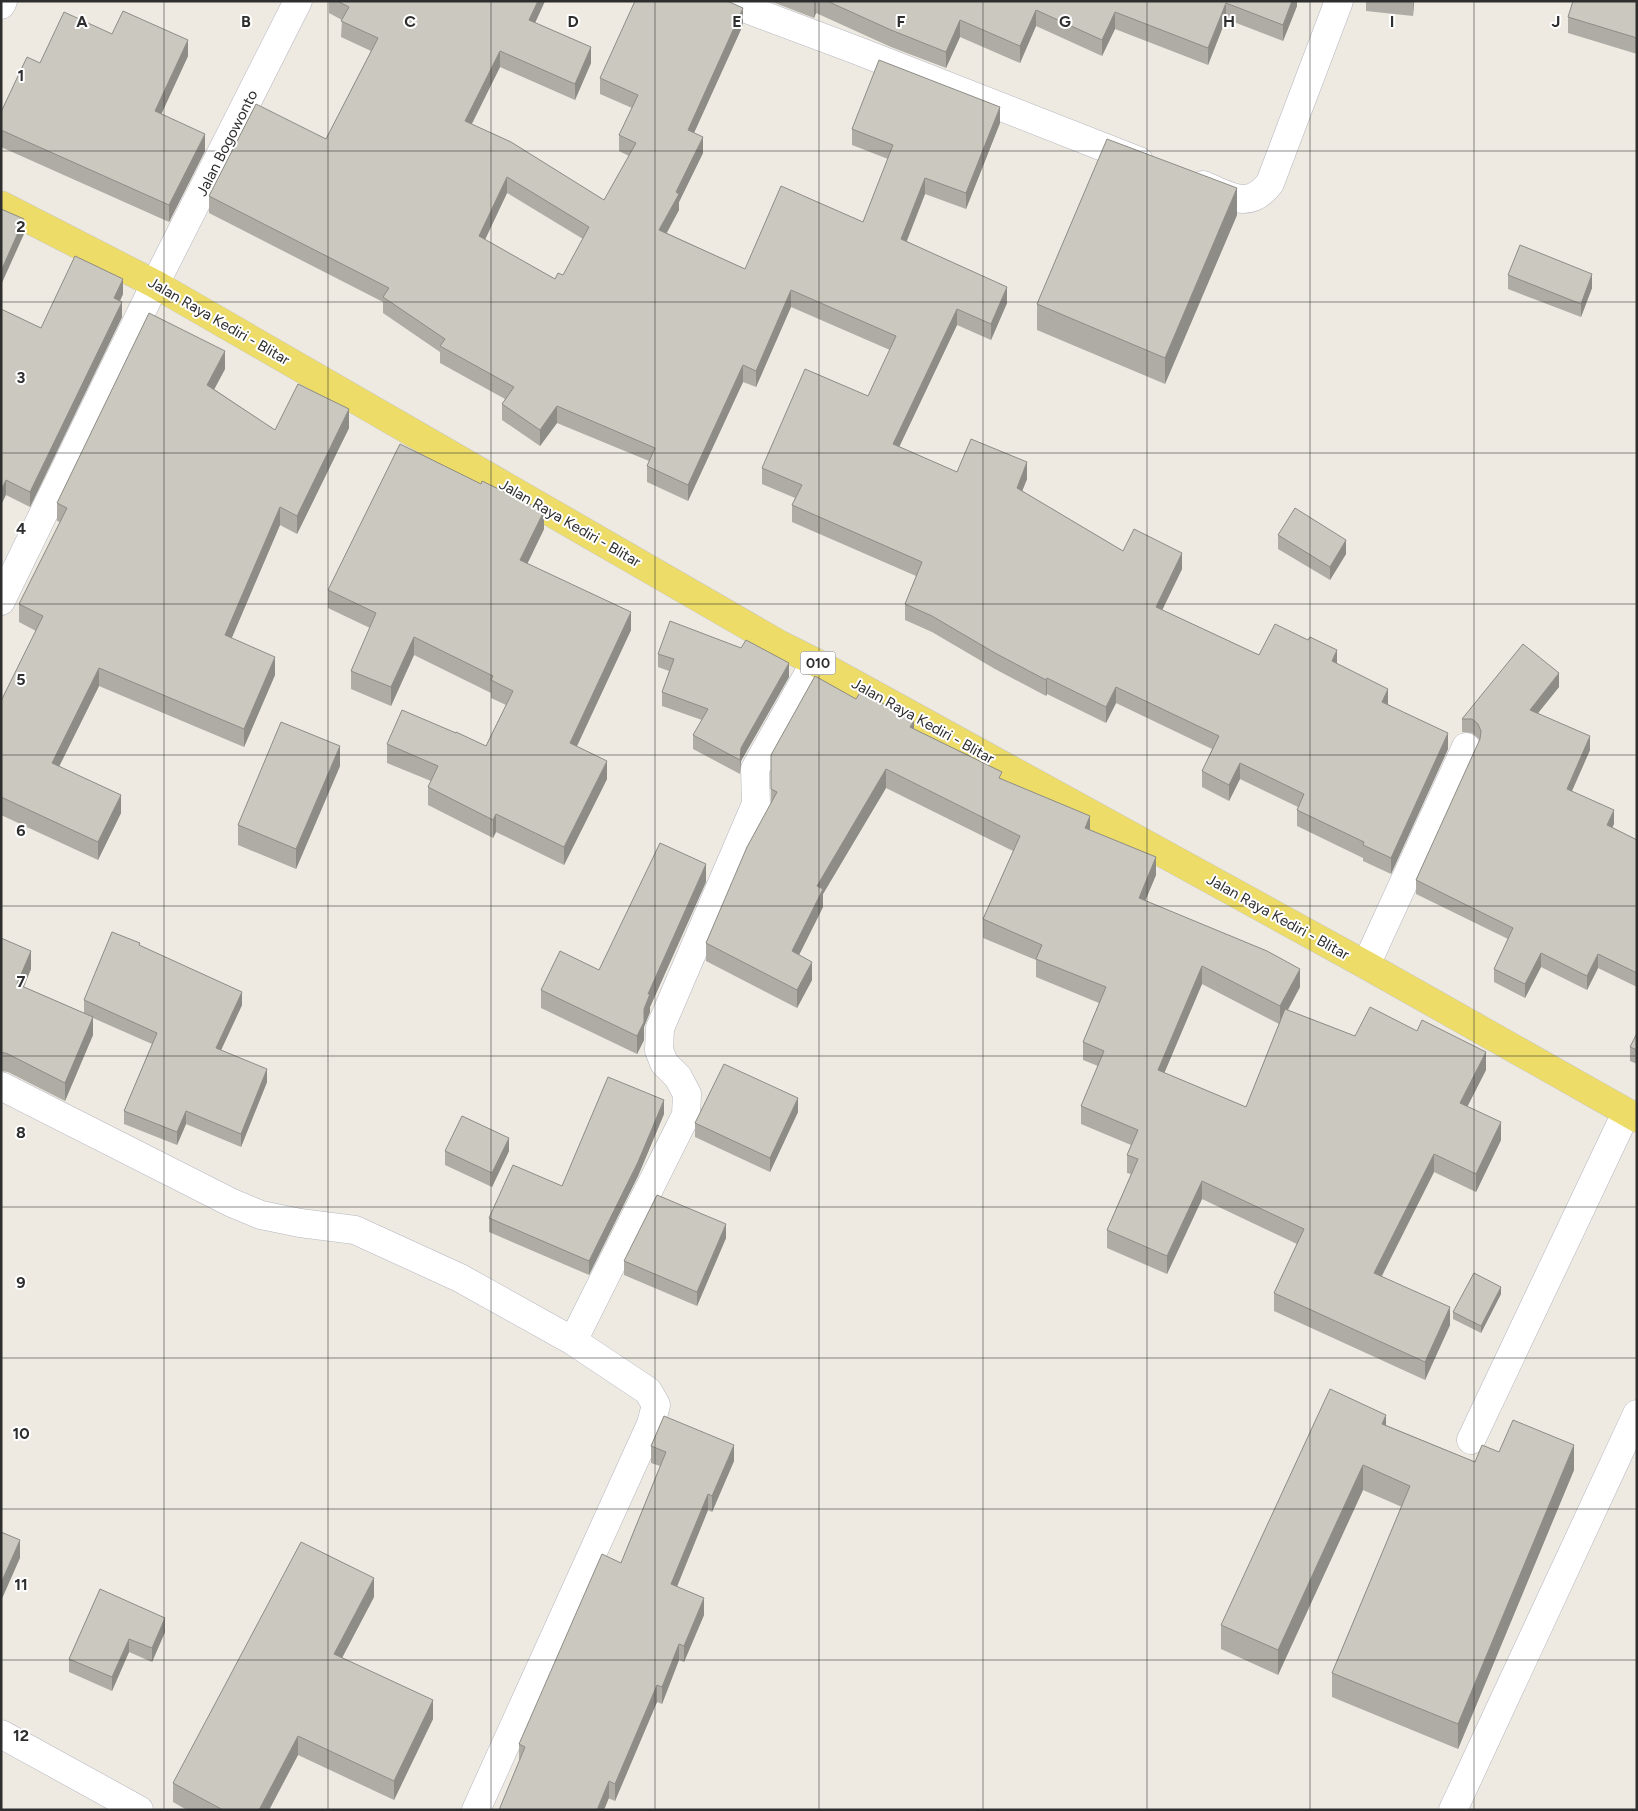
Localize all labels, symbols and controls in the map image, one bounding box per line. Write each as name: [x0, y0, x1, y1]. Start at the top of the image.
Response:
text: A: [76, 12, 88, 31]
text: B: [241, 12, 251, 31]
text: C: [404, 12, 416, 31]
text: D: [567, 12, 579, 31]
text: E: [732, 12, 742, 31]
text: F: [897, 12, 906, 31]
text: G: [1059, 12, 1071, 31]
text: H: [1223, 12, 1235, 31]
text: I: [1390, 12, 1394, 31]
text: J: [1552, 12, 1560, 31]
text: 1: [18, 66, 24, 85]
street label: Jalan Bogowonto: [193, 87, 262, 199]
text: 2: [16, 217, 26, 236]
street label: Jalan Raya Kediri - Blitar: [145, 273, 293, 369]
text: 3: [17, 368, 26, 387]
street label: Jalan Raya Kediri - Blitar: [496, 475, 644, 571]
text: 4: [16, 519, 26, 538]
road number: 010: [800, 651, 836, 674]
text: 5: [16, 670, 26, 689]
street label: Jalan Raya Kediri - Blitar: [848, 674, 998, 768]
text: 6: [16, 821, 26, 840]
street label: Jalan Raya Kediri - Blitar: [1203, 870, 1353, 964]
text: 7: [17, 972, 26, 991]
text: 8: [16, 1123, 26, 1142]
text: 9: [16, 1273, 26, 1292]
text: 10: [12, 1424, 30, 1443]
text: 11: [14, 1575, 28, 1594]
text: 12: [13, 1726, 29, 1745]

